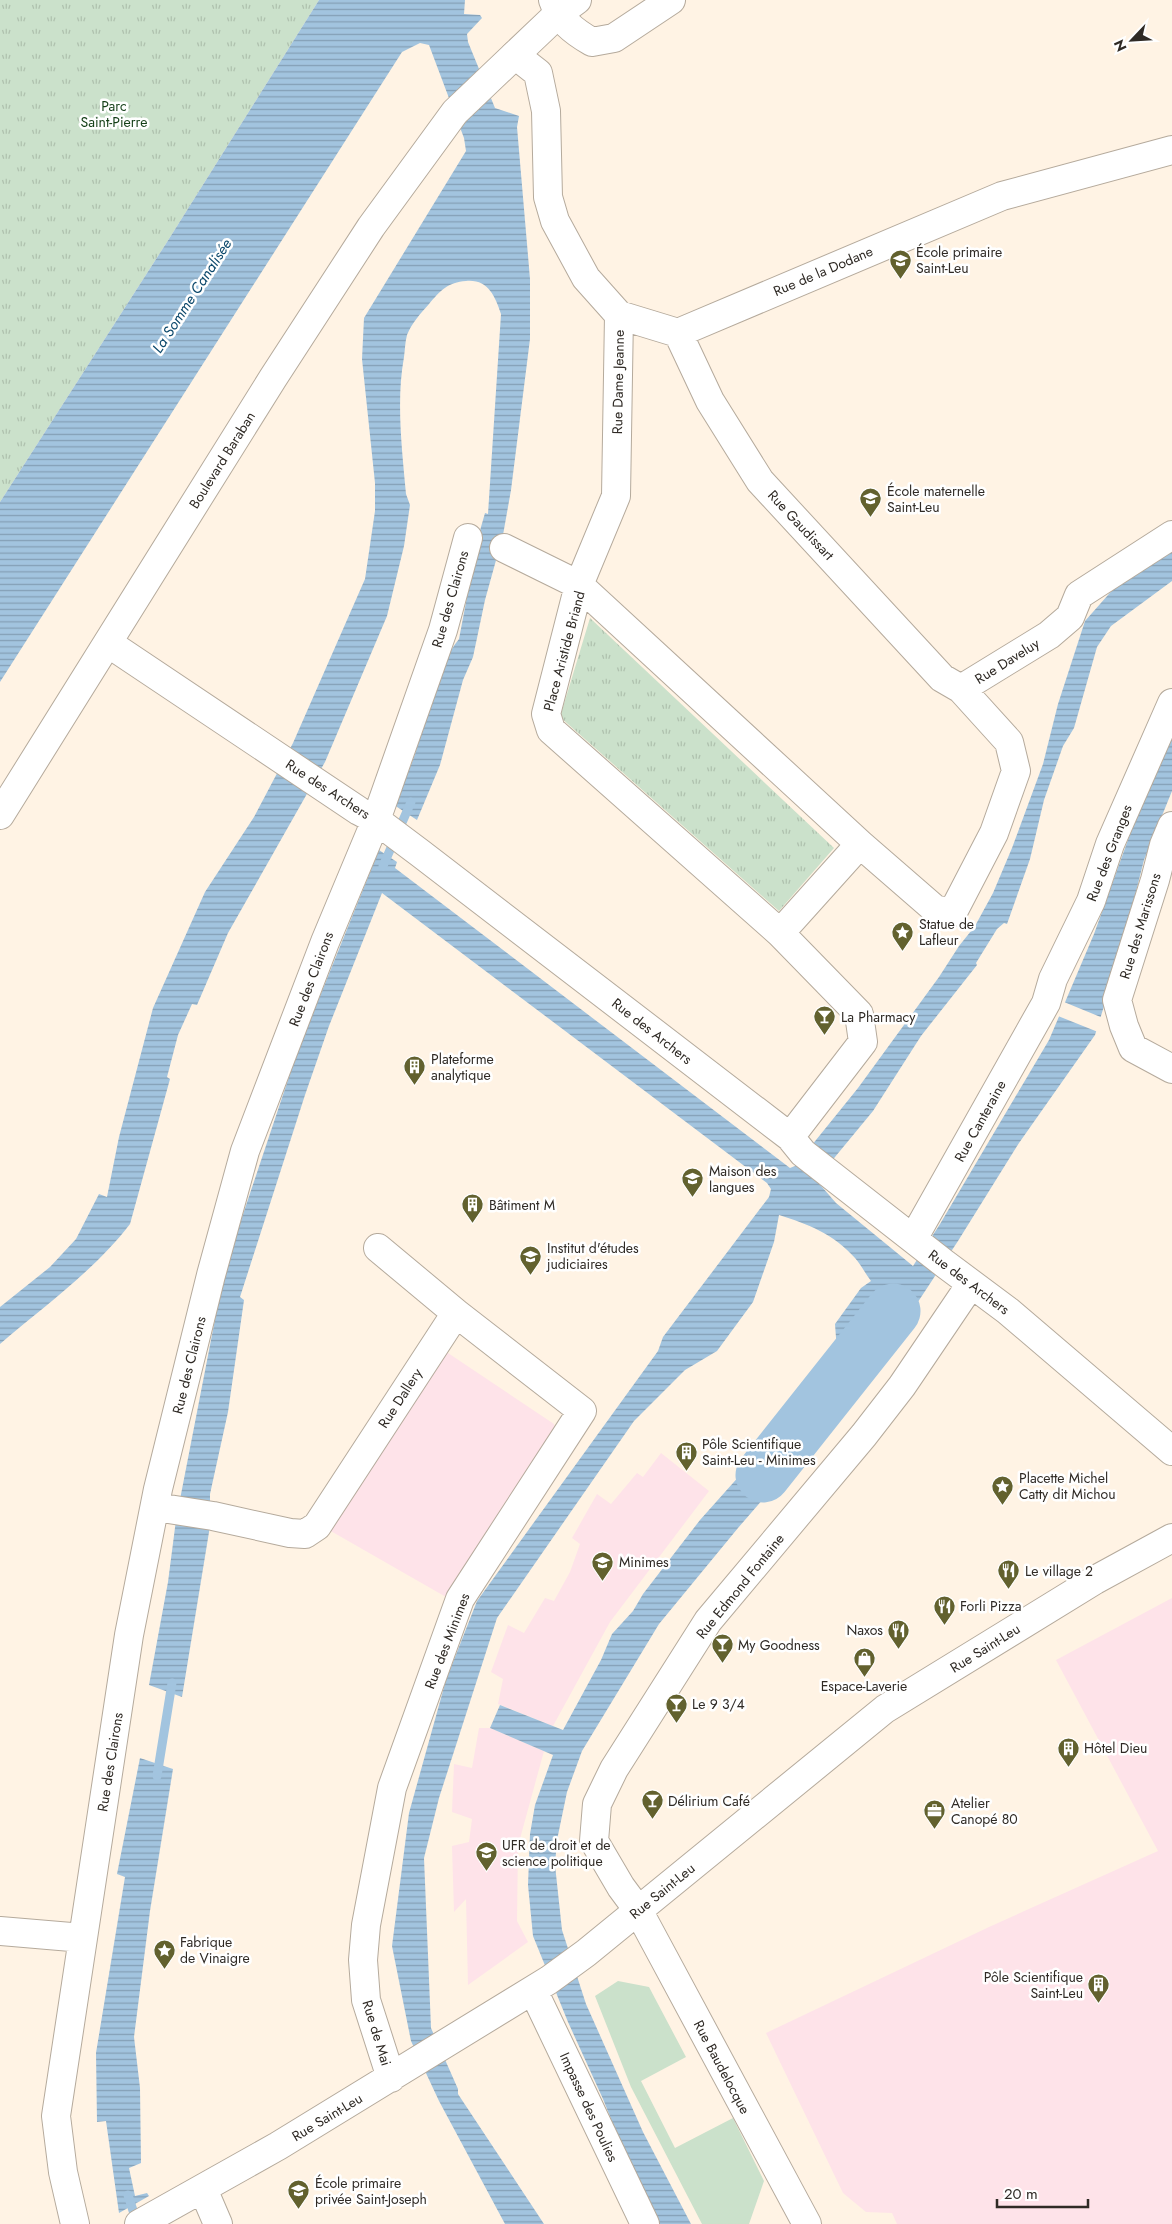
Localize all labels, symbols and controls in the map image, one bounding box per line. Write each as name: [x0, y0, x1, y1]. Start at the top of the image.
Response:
north arrow: [1107, 15, 1157, 65]
text: N: [1109, 36, 1132, 55]
park label: Parc Saint-Pierre: [81, 96, 147, 132]
water label: La Somme Canalisée: [147, 234, 237, 357]
street label: Rue de la Dodane: [770, 241, 876, 301]
place label: École primaire Saint-Leu: [916, 242, 1002, 278]
school or university icon: École primaire Saint-Leu: [888, 248, 912, 279]
street label: Rue Dame Jeanne: [607, 330, 629, 434]
street label: Boulevard Baraban: [184, 408, 260, 512]
place label: École maternelle Saint-Leu: [887, 481, 985, 517]
street label: Rue Gaudissart: [763, 486, 839, 565]
school or university icon: École maternelle Saint-Leu: [859, 487, 883, 518]
street label: Rue des Clairons: [427, 548, 473, 650]
street label: Place Aristide Briand: [538, 589, 590, 713]
street label: Rue Daveluy: [971, 633, 1044, 689]
street label: Rue des Archers: [282, 754, 374, 824]
street label: Rue des Granges: [1081, 801, 1137, 904]
street label: Rue des Marissons: [1114, 870, 1166, 982]
place label: Statue de Lafleur: [919, 914, 974, 950]
place icon: Statue de Lafleur: [891, 920, 915, 951]
street label: Rue des Clairons: [284, 928, 338, 1029]
street label: Rue des Archers: [608, 993, 697, 1069]
bar icon: La Pharmacy: [813, 1005, 837, 1036]
place label: La Pharmacy: [841, 1007, 916, 1027]
place label: Plateforme analytique: [431, 1049, 494, 1085]
building icon: Plateforme analytique: [403, 1055, 427, 1086]
street label: Rue Canteraine: [949, 1077, 1011, 1165]
place label: Maison des langues: [709, 1161, 777, 1197]
school or university icon: Maison des langues: [681, 1167, 705, 1198]
building icon: Bâtiment M: [461, 1193, 485, 1224]
place label: Bâtiment M: [489, 1195, 555, 1215]
place label: Institut d'études judiciaires: [546, 1238, 639, 1274]
school or university icon: Institut d'études judiciaires: [519, 1244, 543, 1275]
street label: Rue des Archers: [924, 1245, 1014, 1319]
street label: Rue des Clairons: [167, 1314, 211, 1416]
street label: Rue Dallery: [373, 1363, 427, 1432]
place label: Pôle Scientifique Saint-Leu - Minimes: [702, 1434, 816, 1470]
building icon: Pôle Scientifique Saint-Leu - Minimes: [674, 1440, 698, 1471]
place label: Placette Michel Catty dit Michou: [1019, 1468, 1116, 1504]
place icon: Placette Michel Catty dit Michou: [991, 1474, 1015, 1505]
street label: Rue Edmond Fontaine: [691, 1529, 789, 1643]
school or university icon: Minimes: [591, 1550, 615, 1581]
place label: Minimes: [619, 1552, 669, 1572]
restaurant icon: Le village 2: [997, 1559, 1021, 1590]
place label: Le village 2: [1025, 1561, 1093, 1581]
street label: Rue des Minimes: [419, 1590, 475, 1692]
restaurant icon: Forli Pizza: [932, 1594, 956, 1625]
place label: Forli Pizza: [960, 1596, 1021, 1616]
restaurant icon: Naxos: [887, 1618, 911, 1649]
street label: Rue Saint-Leu: [946, 1619, 1024, 1677]
place label: Naxos: [846, 1620, 883, 1640]
bar icon: My Goodness: [710, 1633, 734, 1664]
place label: My Goodness: [738, 1635, 820, 1655]
shop icon: Espace-Laverie: [852, 1646, 876, 1677]
place label: Espace-Laverie: [821, 1676, 907, 1696]
bar icon: Le 9 3/4: [664, 1692, 688, 1723]
place label: Le 9 3/4: [692, 1694, 745, 1714]
street label: Rue des Clairons: [92, 1711, 128, 1813]
building icon: Hôtel Dieu: [1056, 1736, 1080, 1767]
place label: Hôtel Dieu: [1084, 1738, 1147, 1758]
bar icon: Délirium Café: [640, 1789, 664, 1820]
place label: Délirium Café: [668, 1791, 750, 1811]
place label: Atelier Canopé 80: [951, 1793, 1018, 1829]
office icon: Atelier Canopé 80: [923, 1799, 947, 1830]
place label: UFR de droit et de science politique: [502, 1835, 611, 1871]
school or university icon: UFR de droit et de science politique: [474, 1841, 498, 1872]
street label: Rue Saint-Leu: [625, 1858, 699, 1924]
place label: Fabrique de Vinaigre: [180, 1932, 250, 1968]
place icon: Fabrique de Vinaigre: [152, 1938, 176, 1969]
place label: Pôle Scientifique Saint-Leu: [984, 1967, 1083, 2003]
building icon: Pôle Scientifique Saint-Leu: [1087, 1973, 1111, 2004]
street label: Rue de Mai: [358, 1998, 396, 2068]
street label: Rue Baudelocque: [689, 2016, 755, 2118]
street label: Impasse des Poulies: [555, 2049, 623, 2165]
street label: Rue Saint-Leu: [288, 2088, 366, 2146]
place label: École primaire privée Saint-Joseph: [315, 2173, 427, 2209]
scale bar: [997, 2176, 1088, 2208]
school or university icon: École primaire privée Saint-Joseph: [287, 2179, 311, 2210]
text: 20 m: [1004, 2183, 1038, 2205]

